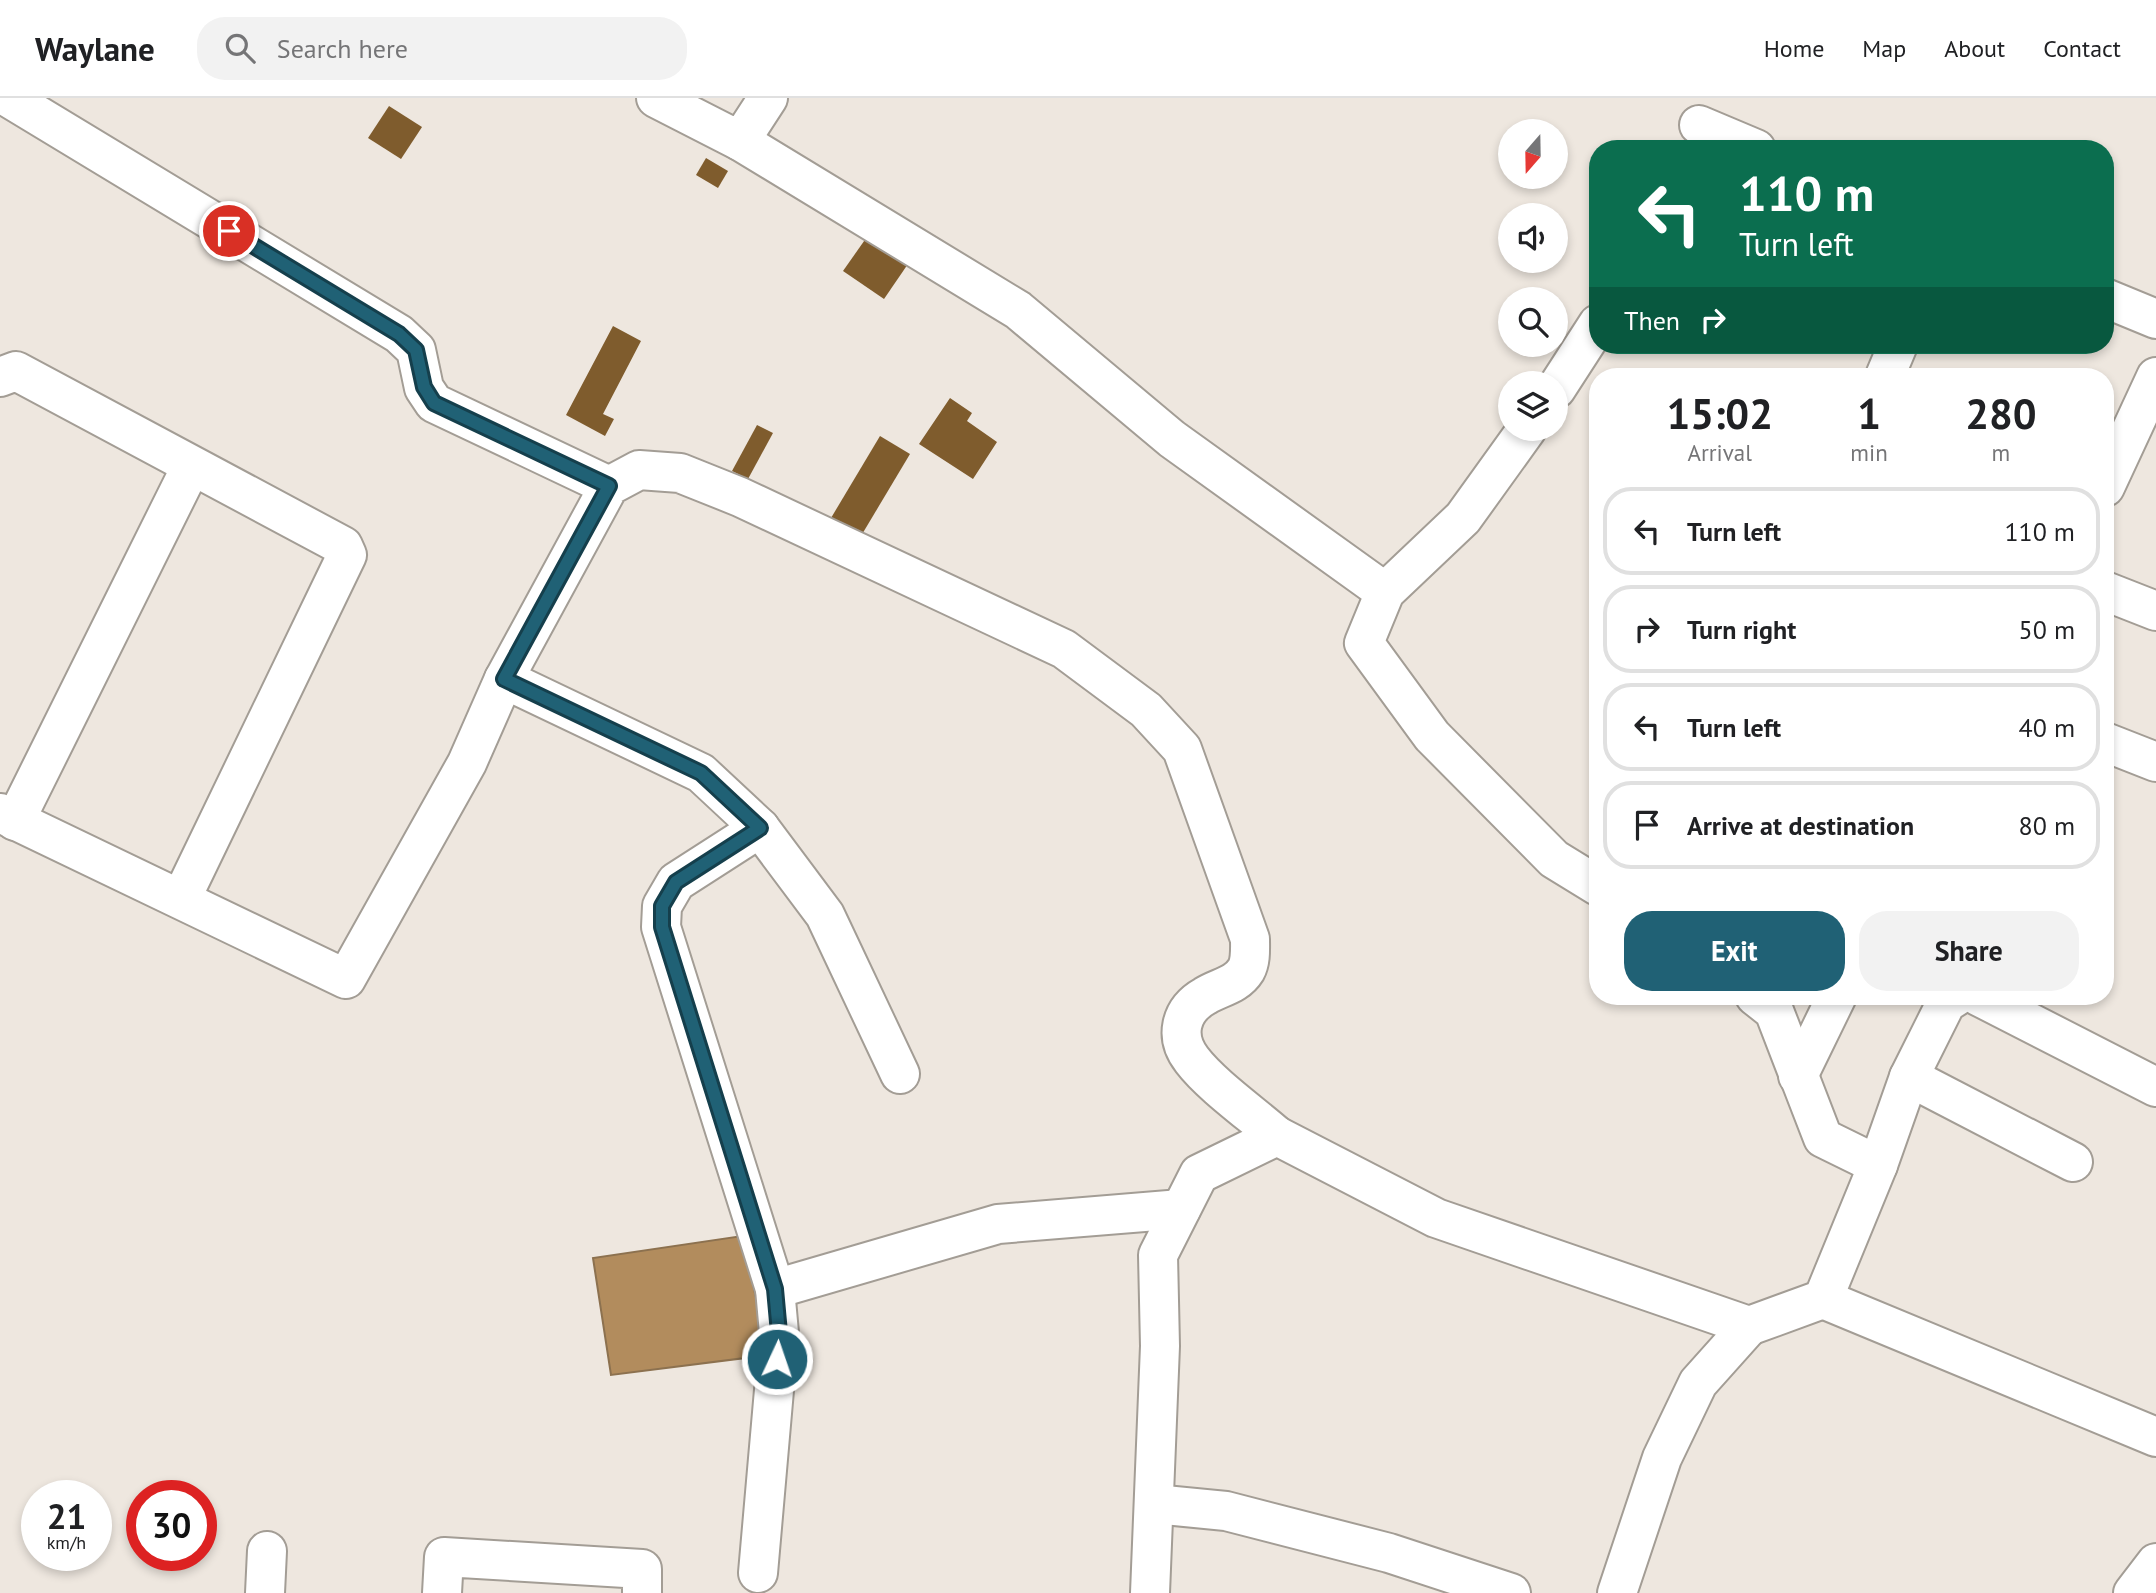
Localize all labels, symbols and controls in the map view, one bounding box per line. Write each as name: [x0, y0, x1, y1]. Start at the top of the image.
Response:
search box: [197, 17, 687, 80]
text: Waylane: [35, 27, 155, 70]
icon: search: [221, 29, 259, 67]
text: Search here: [277, 32, 408, 65]
text: Home: [1764, 33, 1824, 64]
text: Map: [1862, 33, 1906, 64]
text: About: [1944, 33, 2005, 64]
text: Contact: [2043, 33, 2121, 64]
north arrow: [1498, 119, 1568, 189]
map controls: [1498, 119, 1568, 441]
text: 110 m: [1739, 161, 1874, 225]
icon: left: [1624, 168, 1715, 259]
pin: [199, 201, 259, 261]
button: sound: [1498, 203, 1568, 273]
icon: arrive: [210, 212, 248, 250]
text: Turn left: [1739, 223, 1854, 265]
button: search: [1498, 287, 1568, 357]
icon: right: [1694, 301, 1732, 339]
text: Then: [1624, 304, 1680, 337]
button: layers: [1498, 371, 1568, 441]
text: 15:02: [1666, 386, 1773, 441]
text: 1: [1857, 386, 1881, 441]
text: 280: [1965, 386, 2037, 441]
text: Arrival: [1687, 438, 1752, 467]
text: min: [1850, 438, 1888, 467]
text: m: [1992, 438, 2010, 467]
icon: left: [1628, 512, 1666, 550]
text: Turn left: [1687, 515, 1781, 548]
text: 110 m: [2004, 515, 2075, 548]
icon: right: [1628, 610, 1666, 648]
text: Turn right: [1687, 613, 1796, 646]
text: 50 m: [2019, 613, 2075, 646]
icon: left: [1628, 708, 1666, 746]
text: Turn left: [1687, 711, 1781, 744]
text: 40 m: [2019, 711, 2075, 744]
icon: arrive: [1628, 806, 1666, 844]
text: Arrive at destination: [1687, 809, 1914, 842]
text: 80 m: [2019, 809, 2075, 842]
button: Exit: [1624, 911, 1845, 991]
button: Share: [1859, 911, 2079, 991]
position arrow: [740, 1322, 814, 1396]
speed limit sign: 30: [126, 1480, 217, 1571]
text: 21: [47, 1493, 86, 1539]
text: km/h: [47, 1531, 86, 1554]

